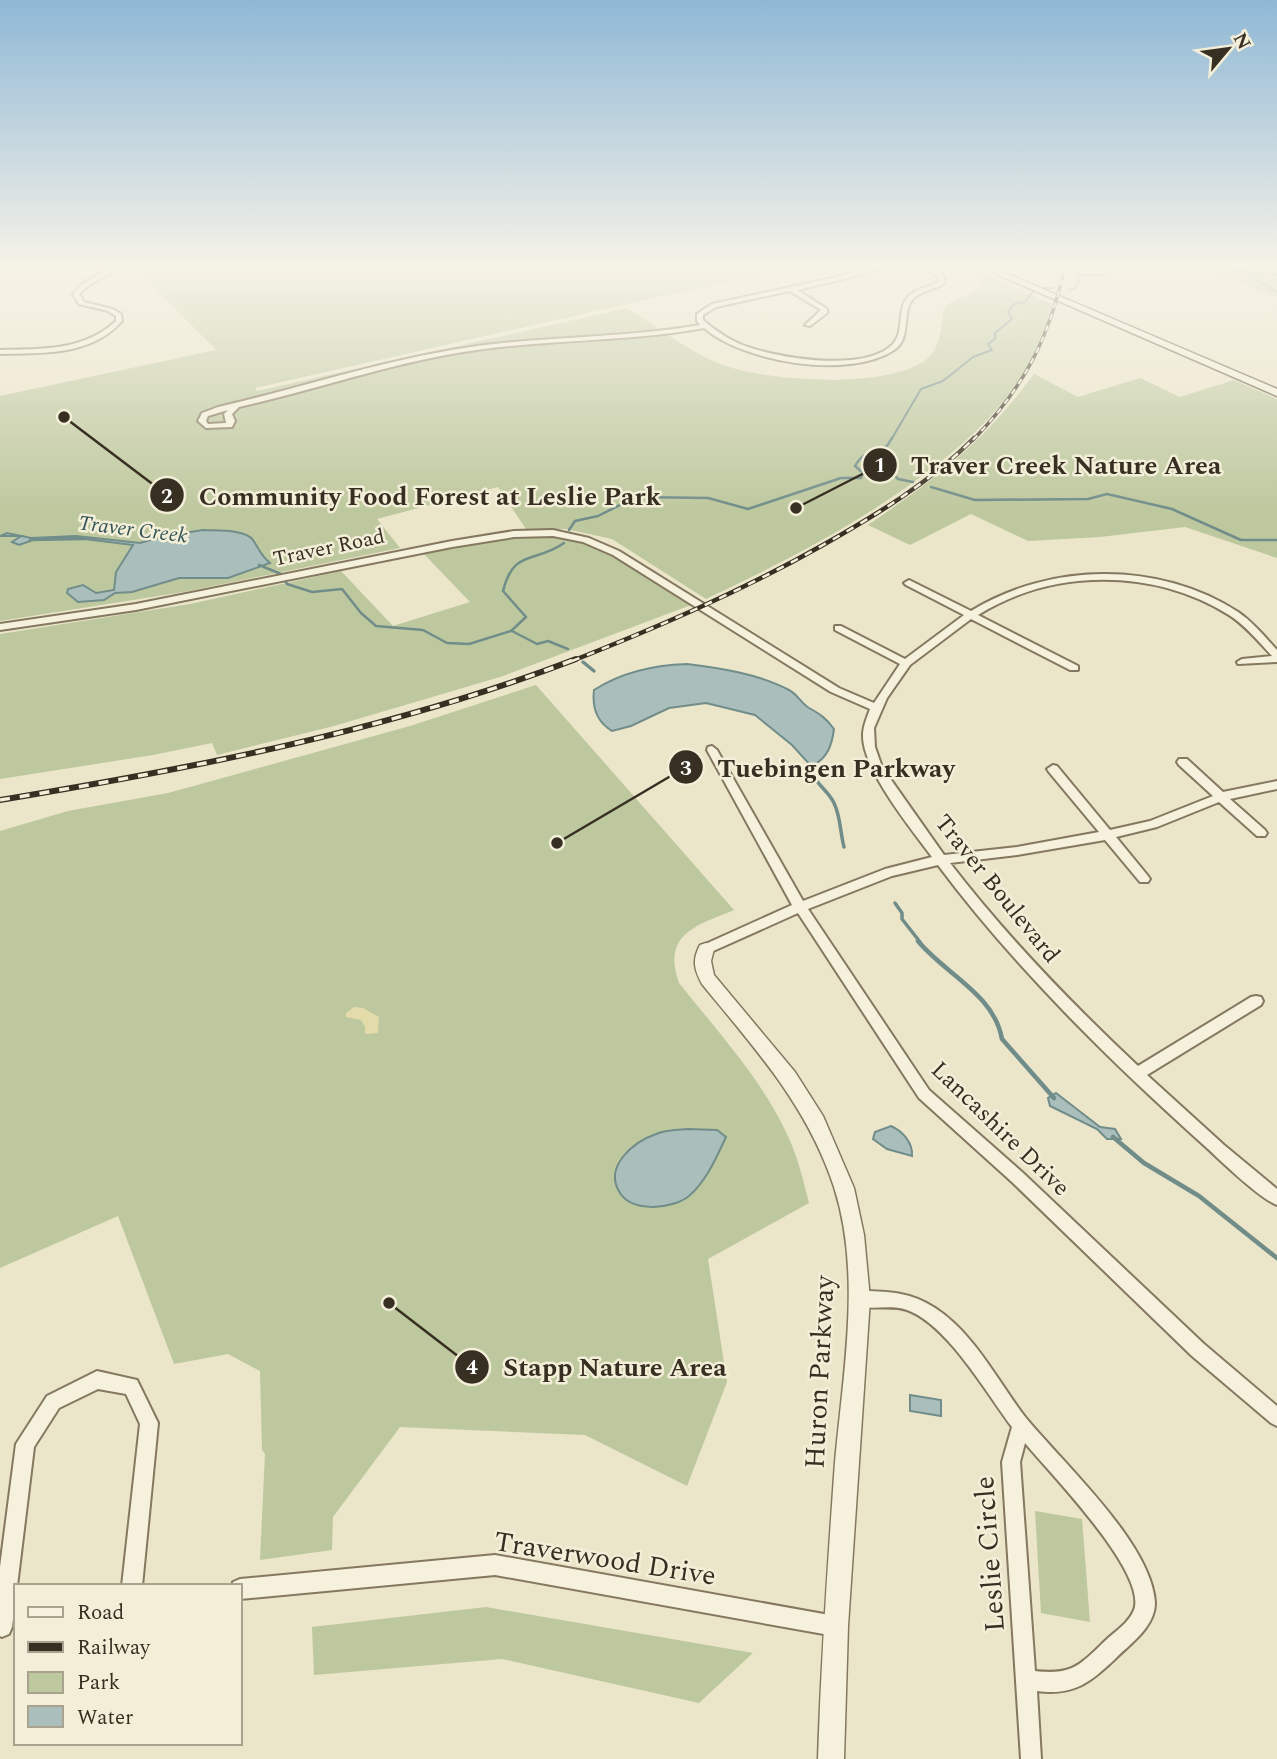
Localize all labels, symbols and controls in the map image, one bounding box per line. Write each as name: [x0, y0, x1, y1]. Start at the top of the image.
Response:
north arrow: [1193, 14, 1263, 84]
text: N: [1225, 28, 1258, 55]
callout: Traver Creek Nature Area: [862, 441, 1236, 488]
text: Traver Creek Nature Area: [911, 446, 1222, 486]
text: 1: [874, 450, 886, 482]
callout: Community Food Forest at Leslie Park: [149, 472, 675, 519]
text: Community Food Forest at Leslie Park: [199, 477, 661, 517]
text: 2: [161, 481, 173, 513]
water label: Traver Creek: [76, 507, 190, 553]
street label: Traver Road: [270, 521, 388, 575]
callout: Tuebingen Parkway: [668, 744, 969, 791]
text: Tuebingen Parkway: [717, 749, 956, 789]
text: 3: [680, 753, 692, 785]
street label: Traver Boulevard: [925, 807, 1069, 971]
street label: Lancashire Drive: [922, 1053, 1078, 1205]
street label: Huron Parkway: [793, 1273, 847, 1470]
callout: Stapp Nature Area: [454, 1344, 740, 1391]
text: Stapp Nature Area: [503, 1348, 727, 1388]
text: 4: [466, 1352, 478, 1384]
street label: Leslie Circle: [963, 1475, 1017, 1633]
street label: Traverwood Drive: [491, 1520, 719, 1598]
legend: [14, 1584, 242, 1745]
text: Road: [77, 1597, 124, 1629]
text: Railway: [77, 1632, 151, 1664]
text: Park: [77, 1667, 121, 1699]
text: Water: [77, 1702, 133, 1734]

